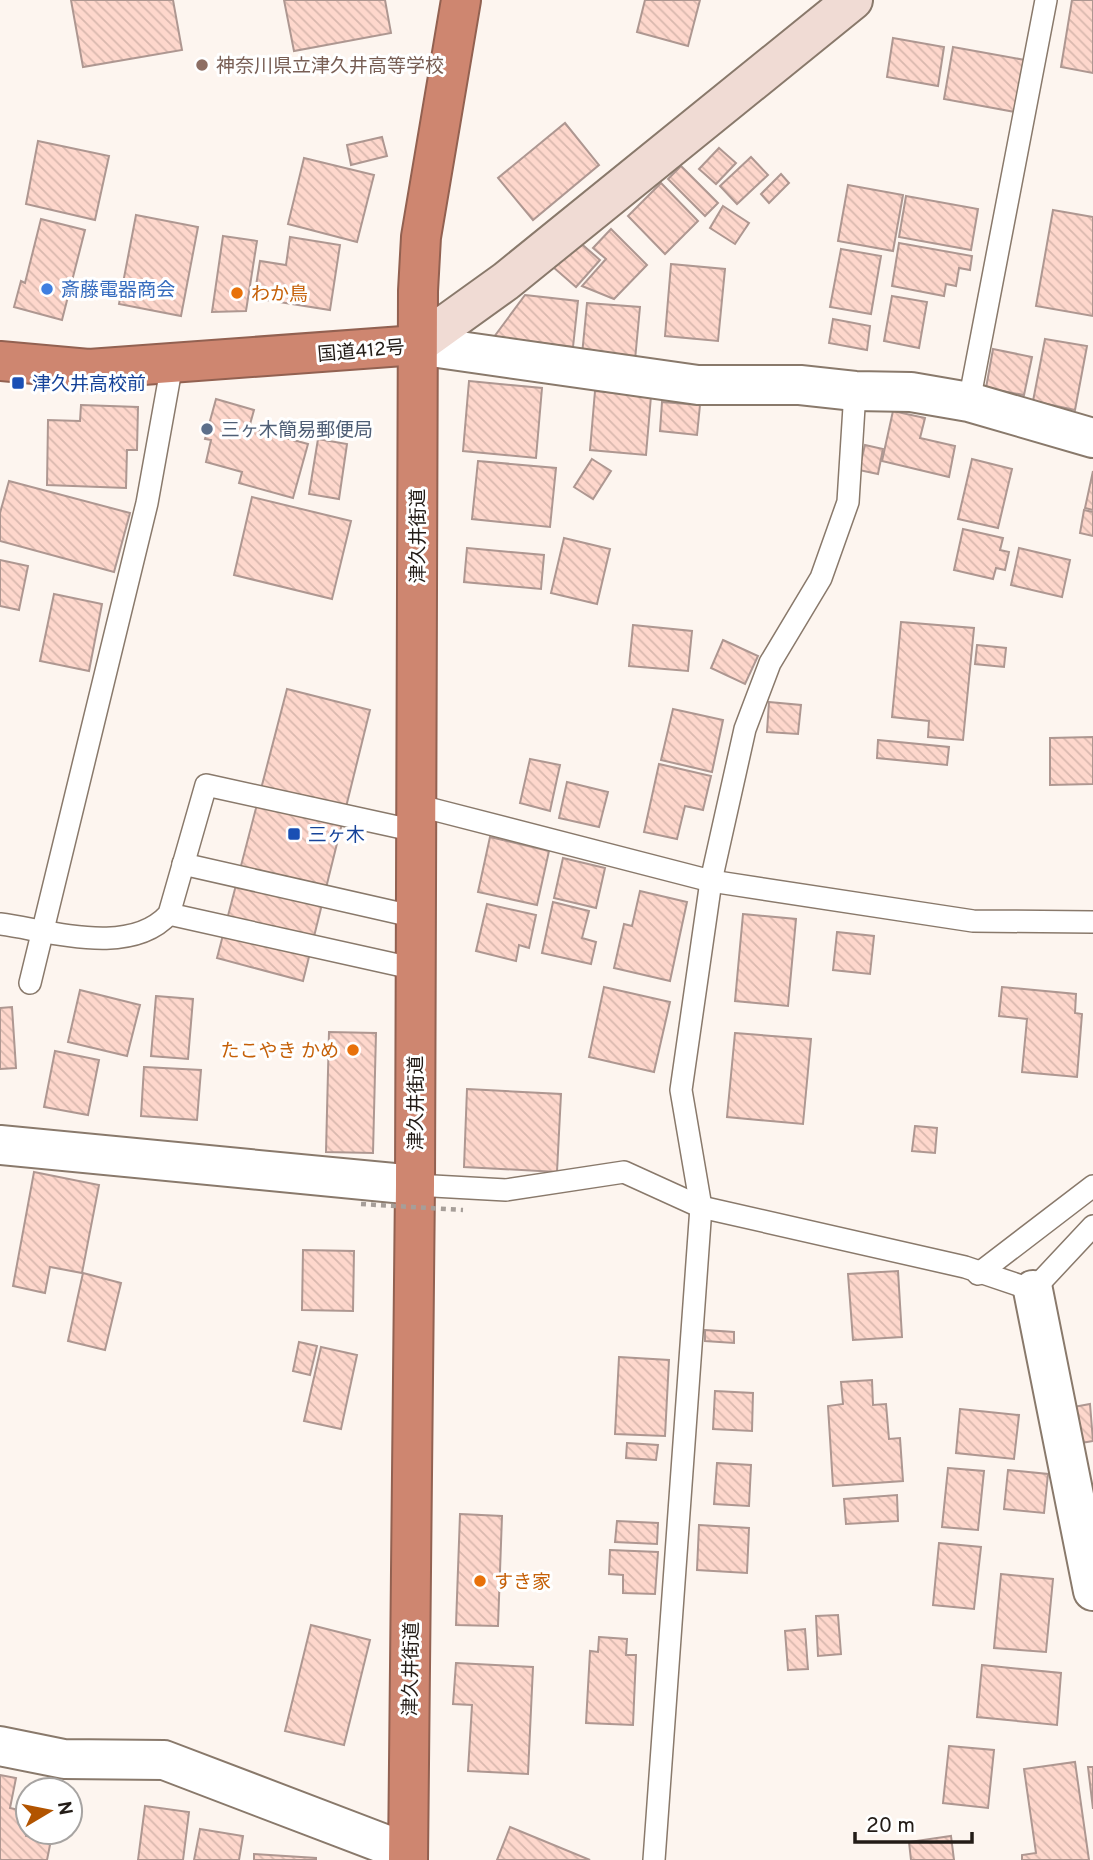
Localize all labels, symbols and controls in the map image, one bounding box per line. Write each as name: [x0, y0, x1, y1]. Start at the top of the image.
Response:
place label: 神奈川県立津久井高等学校: [216, 55, 444, 79]
marker: 神奈川県立津久井高等学校: [194, 57, 210, 73]
place label: 斎藤電器商会: [61, 279, 175, 303]
marker: 斎藤電器商会: [39, 281, 55, 297]
place label: わか鳥: [251, 283, 308, 307]
marker: わか鳥: [229, 285, 245, 301]
street label: 国道412号: [317, 336, 406, 368]
place label: 津久井高校前: [32, 373, 146, 397]
marker: 津久井高校前: [10, 375, 26, 391]
place label: 三ヶ木簡易郵便局: [221, 419, 373, 443]
marker: 三ヶ木簡易郵便局: [199, 421, 215, 437]
street label: 津久井街道: [407, 488, 431, 584]
place label: 三ヶ木: [308, 824, 365, 848]
marker: 三ヶ木: [286, 826, 302, 842]
place label: たこやき かめ: [221, 1040, 339, 1064]
marker: たこやき かめ: [345, 1042, 361, 1058]
street label: 津久井街道: [405, 1055, 429, 1151]
place label: すき家: [494, 1571, 551, 1595]
marker: すき家: [472, 1573, 488, 1589]
street label: 津久井街道: [399, 1621, 425, 1717]
north arrow: [14, 1776, 84, 1846]
text: N: [51, 1800, 77, 1817]
scale bar: [855, 1800, 972, 1844]
text: 20 m: [866, 1813, 915, 1840]

